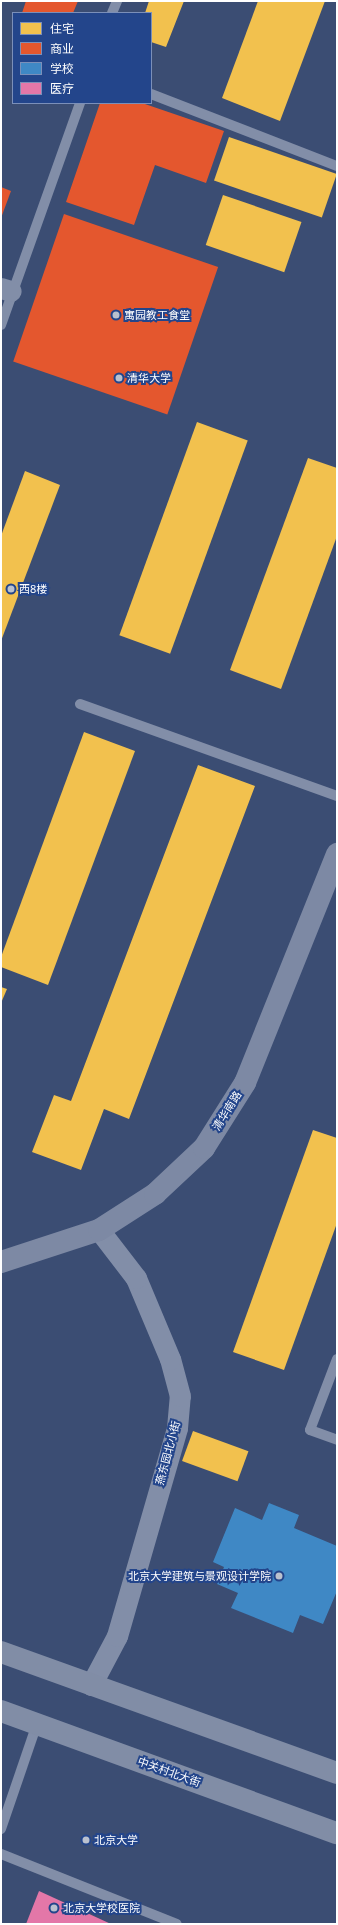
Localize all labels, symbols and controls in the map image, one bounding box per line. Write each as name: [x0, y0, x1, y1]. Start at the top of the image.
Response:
legend: [12, 12, 152, 104]
text: 住宅: [50, 20, 74, 37]
text: 商业: [50, 40, 74, 57]
text: 学校: [50, 60, 74, 77]
text: 医疗: [50, 80, 74, 97]
place label: 寓园教工食堂: [124, 308, 190, 322]
marker: 寓园教工食堂: [111, 310, 121, 320]
place label: 清华大学: [127, 371, 171, 385]
marker: 清华大学: [114, 373, 124, 383]
place label: 西8楼: [19, 582, 47, 596]
marker: 西8楼: [6, 584, 16, 594]
street label: 清华南路: [210, 1089, 244, 1133]
street label: 燕东园北小街: [153, 1419, 183, 1487]
place label: 北京大学建筑与景观设计学院: [128, 1569, 271, 1583]
marker: 北京大学建筑与景观设计学院: [274, 1571, 284, 1581]
street label: 中关村北大街: [136, 1755, 202, 1789]
place label: 北京大学: [94, 1833, 138, 1847]
marker: 北京大学: [81, 1835, 91, 1845]
place label: 北京大学校医院: [63, 1901, 140, 1915]
marker: 北京大学校医院: [48, 1902, 60, 1914]

